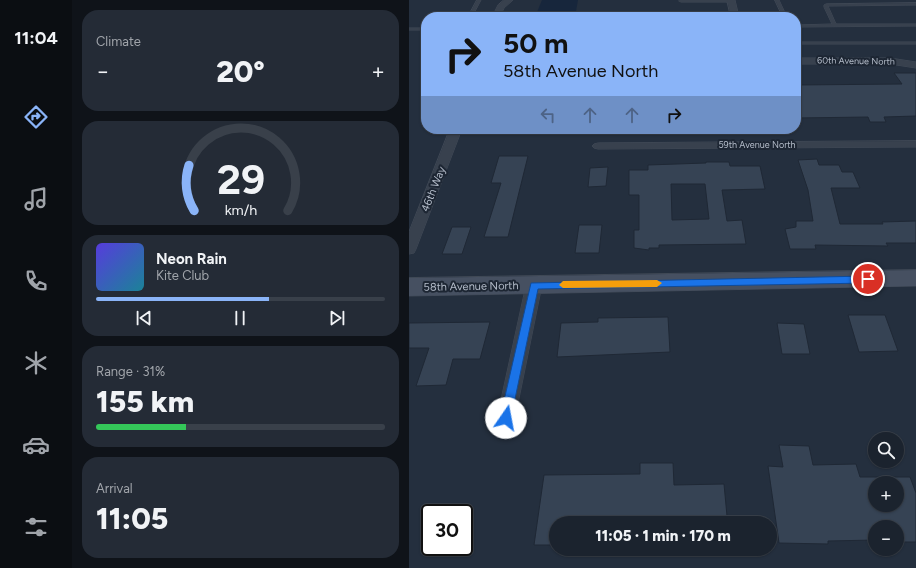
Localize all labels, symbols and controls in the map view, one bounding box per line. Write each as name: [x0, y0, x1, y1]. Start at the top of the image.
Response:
text: 50 m: [503, 26, 569, 60]
text: 11:04: [14, 27, 58, 49]
icon: right: [437, 28, 489, 80]
text: Climate: [96, 34, 141, 49]
text: 20°: [216, 53, 265, 90]
street label: 60th Avenue North: [817, 54, 895, 67]
text: −: [96, 58, 110, 85]
text: +: [371, 58, 385, 85]
text: 58th Avenue North: [503, 60, 658, 82]
icon: directions: [22, 103, 50, 131]
icon: left: [537, 104, 559, 126]
icon: ahead: [579, 104, 601, 126]
icon: ahead: [621, 104, 643, 126]
icon: right: [663, 104, 685, 126]
street label: 59th Avenue North: [718, 139, 796, 150]
text: 29: [216, 154, 265, 204]
street label: 46th Way: [419, 165, 448, 214]
icon: music: [22, 185, 50, 213]
text: km/h: [224, 201, 257, 219]
text: Neon Rain: [156, 250, 227, 268]
pin: [851, 262, 885, 296]
icon: phone: [22, 267, 50, 295]
text: Kite Club: [156, 268, 209, 283]
icon: arrive: [857, 268, 879, 290]
street label: 58th Avenue North: [423, 279, 519, 294]
icon: previous: [133, 307, 155, 329]
icon: pause: [229, 307, 251, 329]
icon: next: [326, 307, 348, 329]
icon: climate: [22, 349, 50, 377]
text: Range · 31%: [96, 364, 165, 379]
text: 155 km: [96, 383, 194, 420]
position arrow: [485, 397, 527, 439]
icon: car: [22, 431, 50, 459]
map controls: [868, 432, 904, 556]
button: search: [868, 432, 904, 468]
button: +: [868, 476, 904, 512]
text: Arrival: [96, 481, 133, 496]
text: 11:05: [96, 500, 168, 537]
speed limit sign: 30: [421, 504, 473, 556]
icon: filters: [22, 513, 50, 541]
button: −: [868, 520, 904, 556]
text: 11:05 · 1 min · 170 m: [595, 527, 731, 545]

